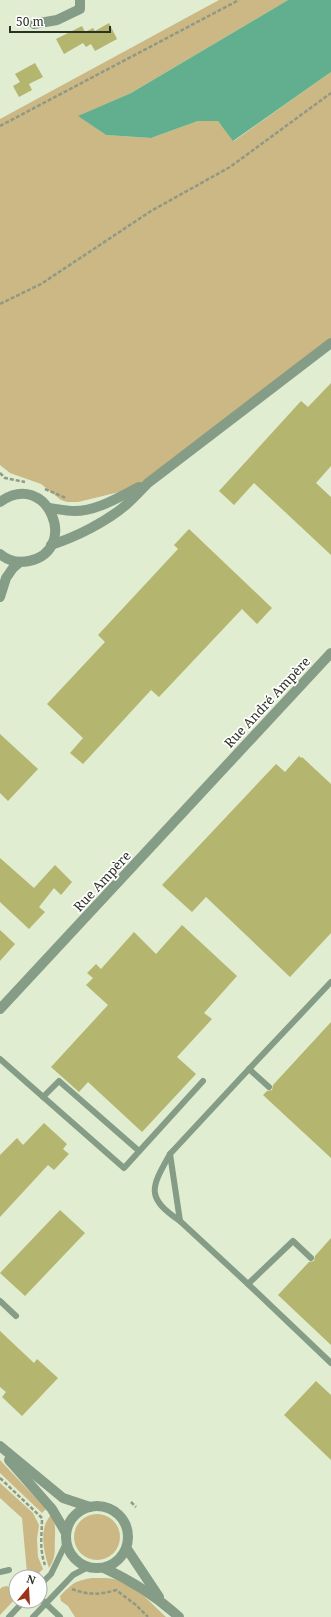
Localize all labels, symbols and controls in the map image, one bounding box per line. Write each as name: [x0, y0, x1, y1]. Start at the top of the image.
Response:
scale bar: [10, 8, 110, 34]
text: 50 m: [16, 13, 44, 30]
street label: Rue André Ampère: [220, 652, 314, 751]
street label: Rue Ampère: [69, 847, 135, 915]
north arrow: [8, 1569, 48, 1609]
text: N: [25, 1571, 38, 1588]

